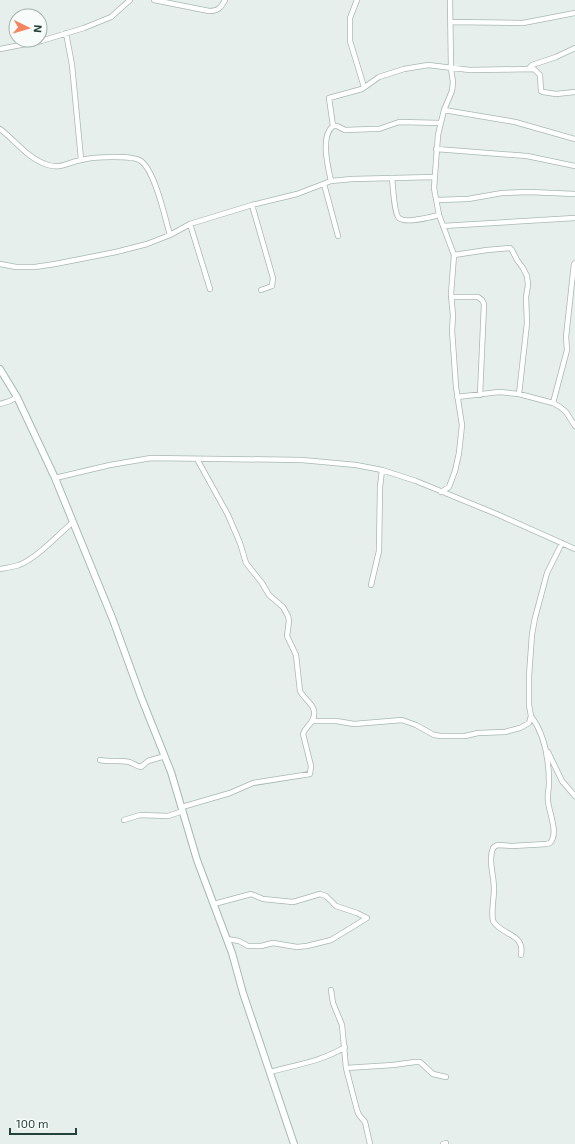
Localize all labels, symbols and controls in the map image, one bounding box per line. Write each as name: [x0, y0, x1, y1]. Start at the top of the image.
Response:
north arrow: [8, 8, 48, 48]
text: N: [32, 24, 45, 33]
scale bar: [10, 1110, 76, 1136]
text: 100 m: [16, 1116, 48, 1130]

